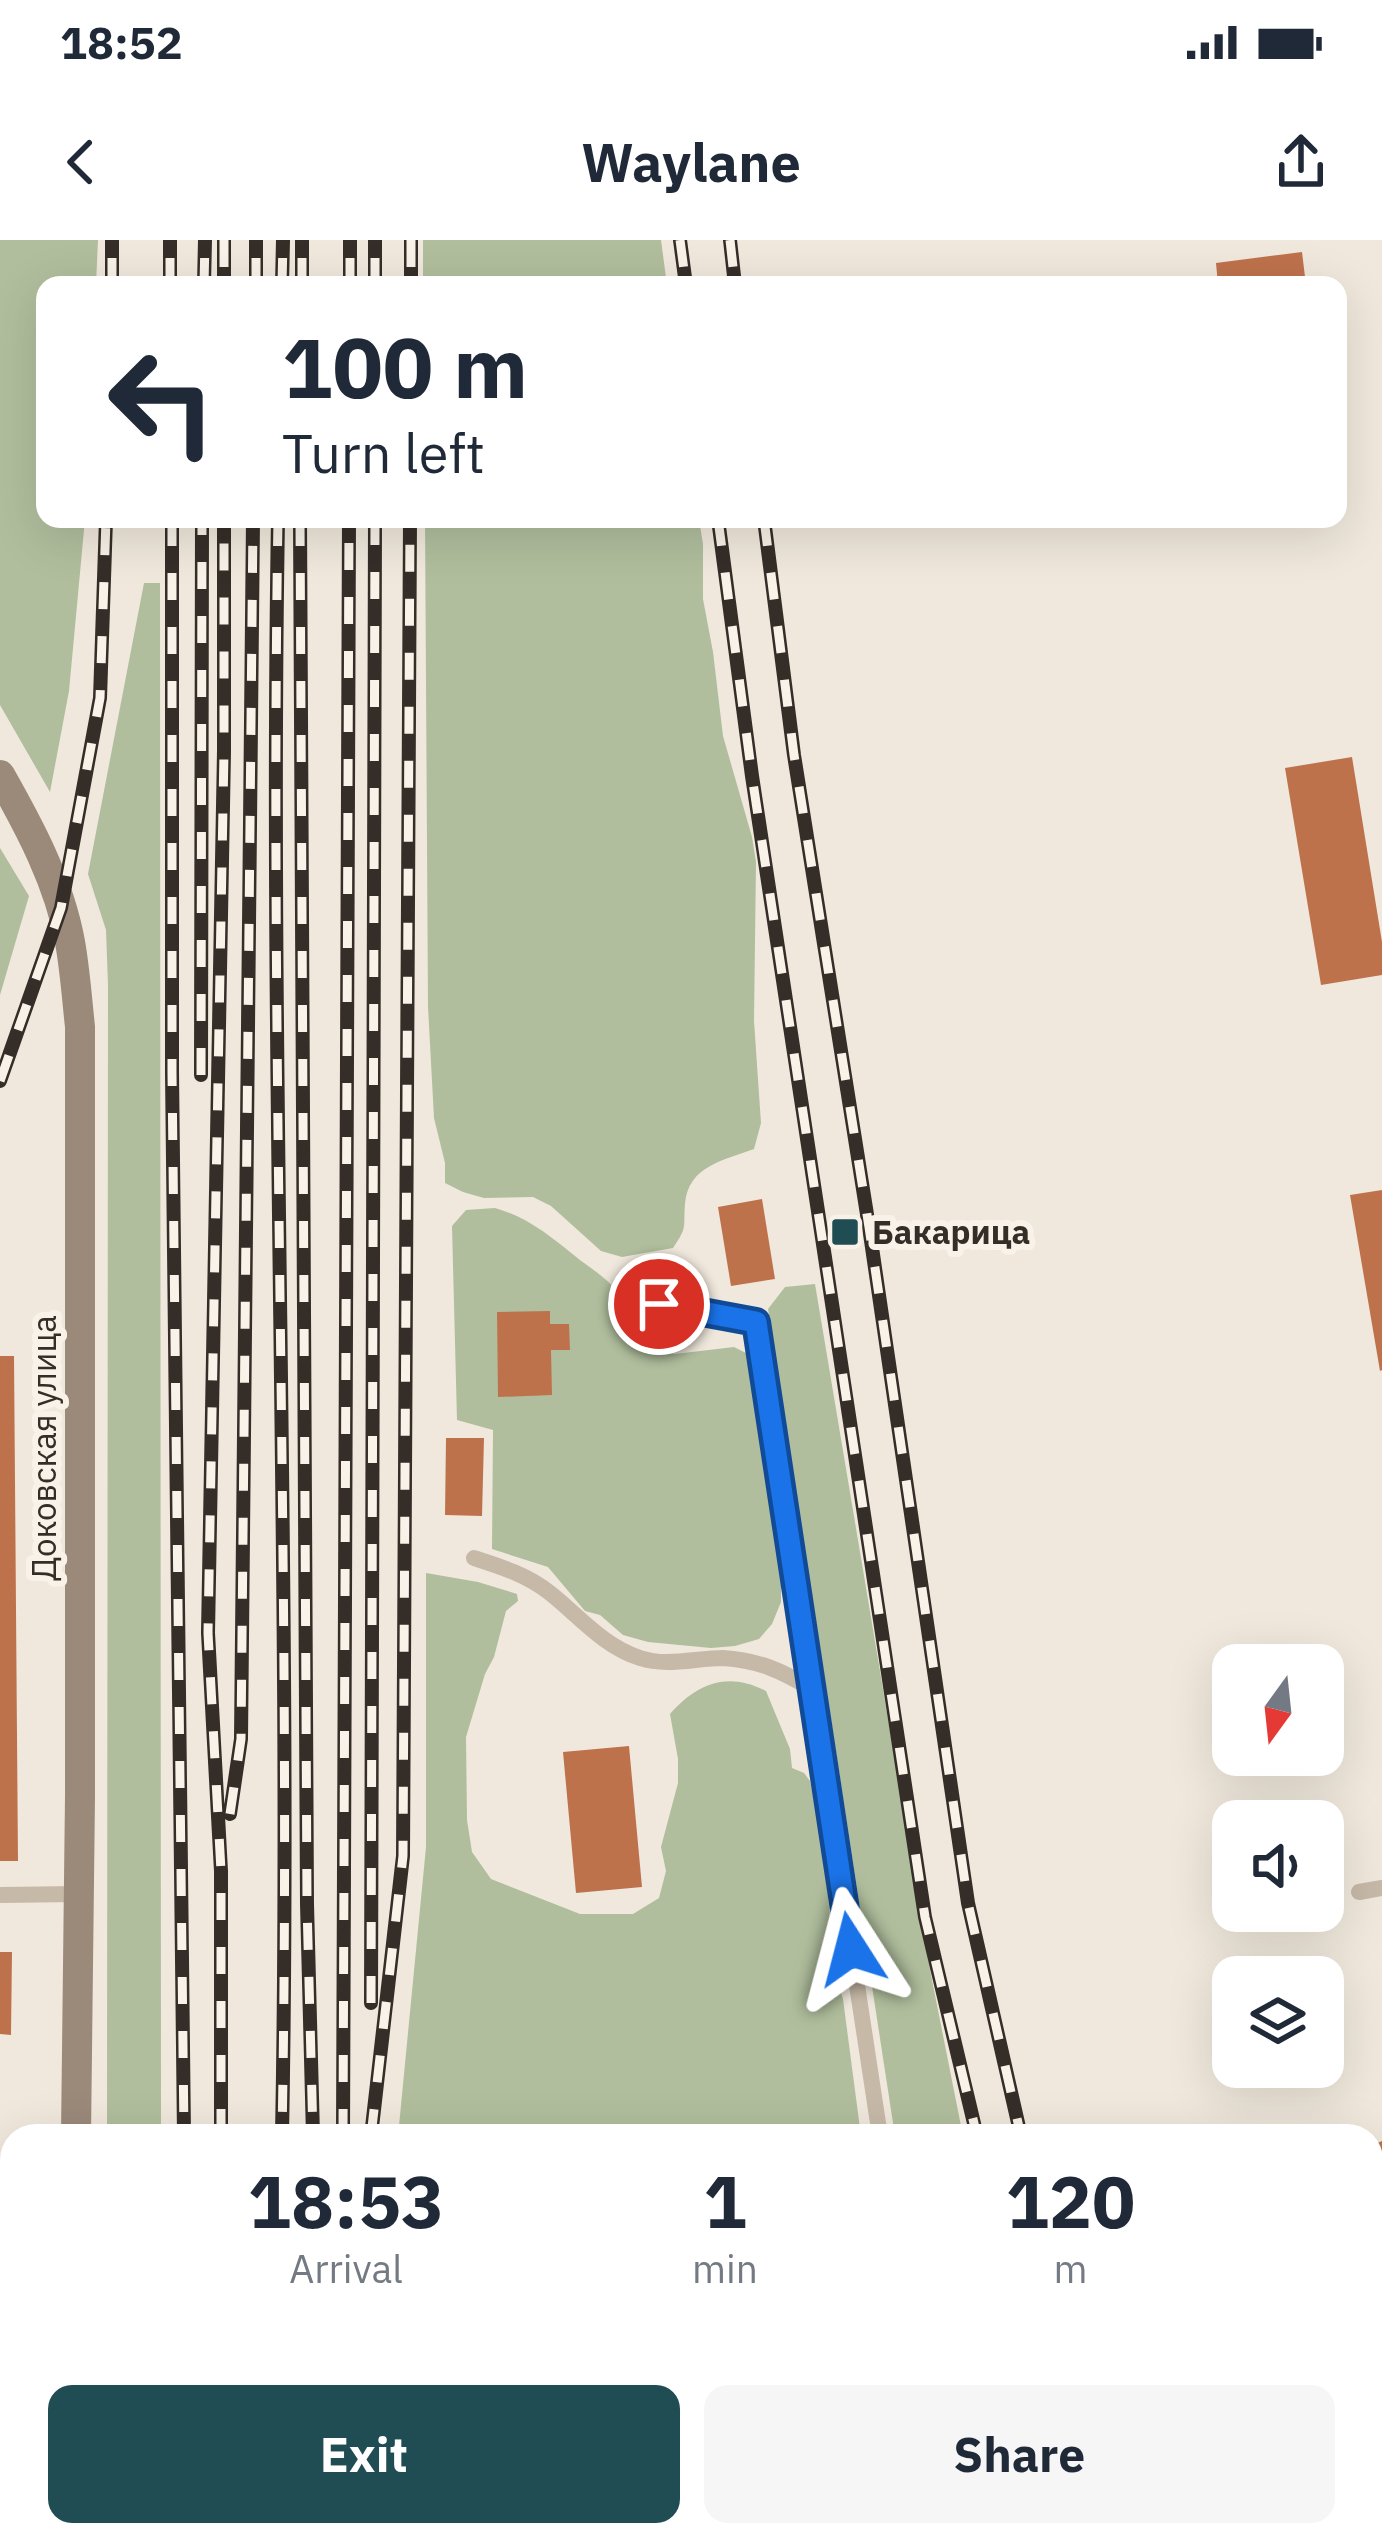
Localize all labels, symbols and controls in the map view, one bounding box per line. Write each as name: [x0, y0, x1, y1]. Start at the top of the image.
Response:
text: 18:52: [60, 13, 183, 71]
text: Waylane: [581, 127, 801, 197]
icon: back: [48, 129, 114, 195]
icon: share: [1268, 129, 1334, 195]
text: 100 m: [282, 312, 528, 421]
icon: left: [84, 324, 240, 480]
text: Turn left: [282, 418, 485, 488]
place label: Бакарица: [872, 1210, 1030, 1253]
marker: Бакарица: [829, 1216, 861, 1248]
pin: [608, 1253, 710, 1355]
icon: arrive: [626, 1271, 692, 1337]
street label: Доковская улица: [22, 1315, 65, 1581]
north arrow: [1212, 1644, 1344, 1776]
map controls: [1212, 1644, 1344, 2088]
button: sound: [1212, 1800, 1344, 1932]
position arrow: [788, 1886, 914, 2012]
button: layers: [1212, 1956, 1344, 2088]
text: 18:53: [248, 2154, 444, 2248]
text: 1: [703, 2154, 747, 2248]
text: 120: [1006, 2154, 1135, 2248]
text: Arrival: [289, 2243, 403, 2294]
text: min: [692, 2243, 758, 2294]
text: m: [1053, 2243, 1088, 2294]
button: Exit: [48, 2385, 680, 2523]
button: Share: [704, 2385, 1335, 2523]

